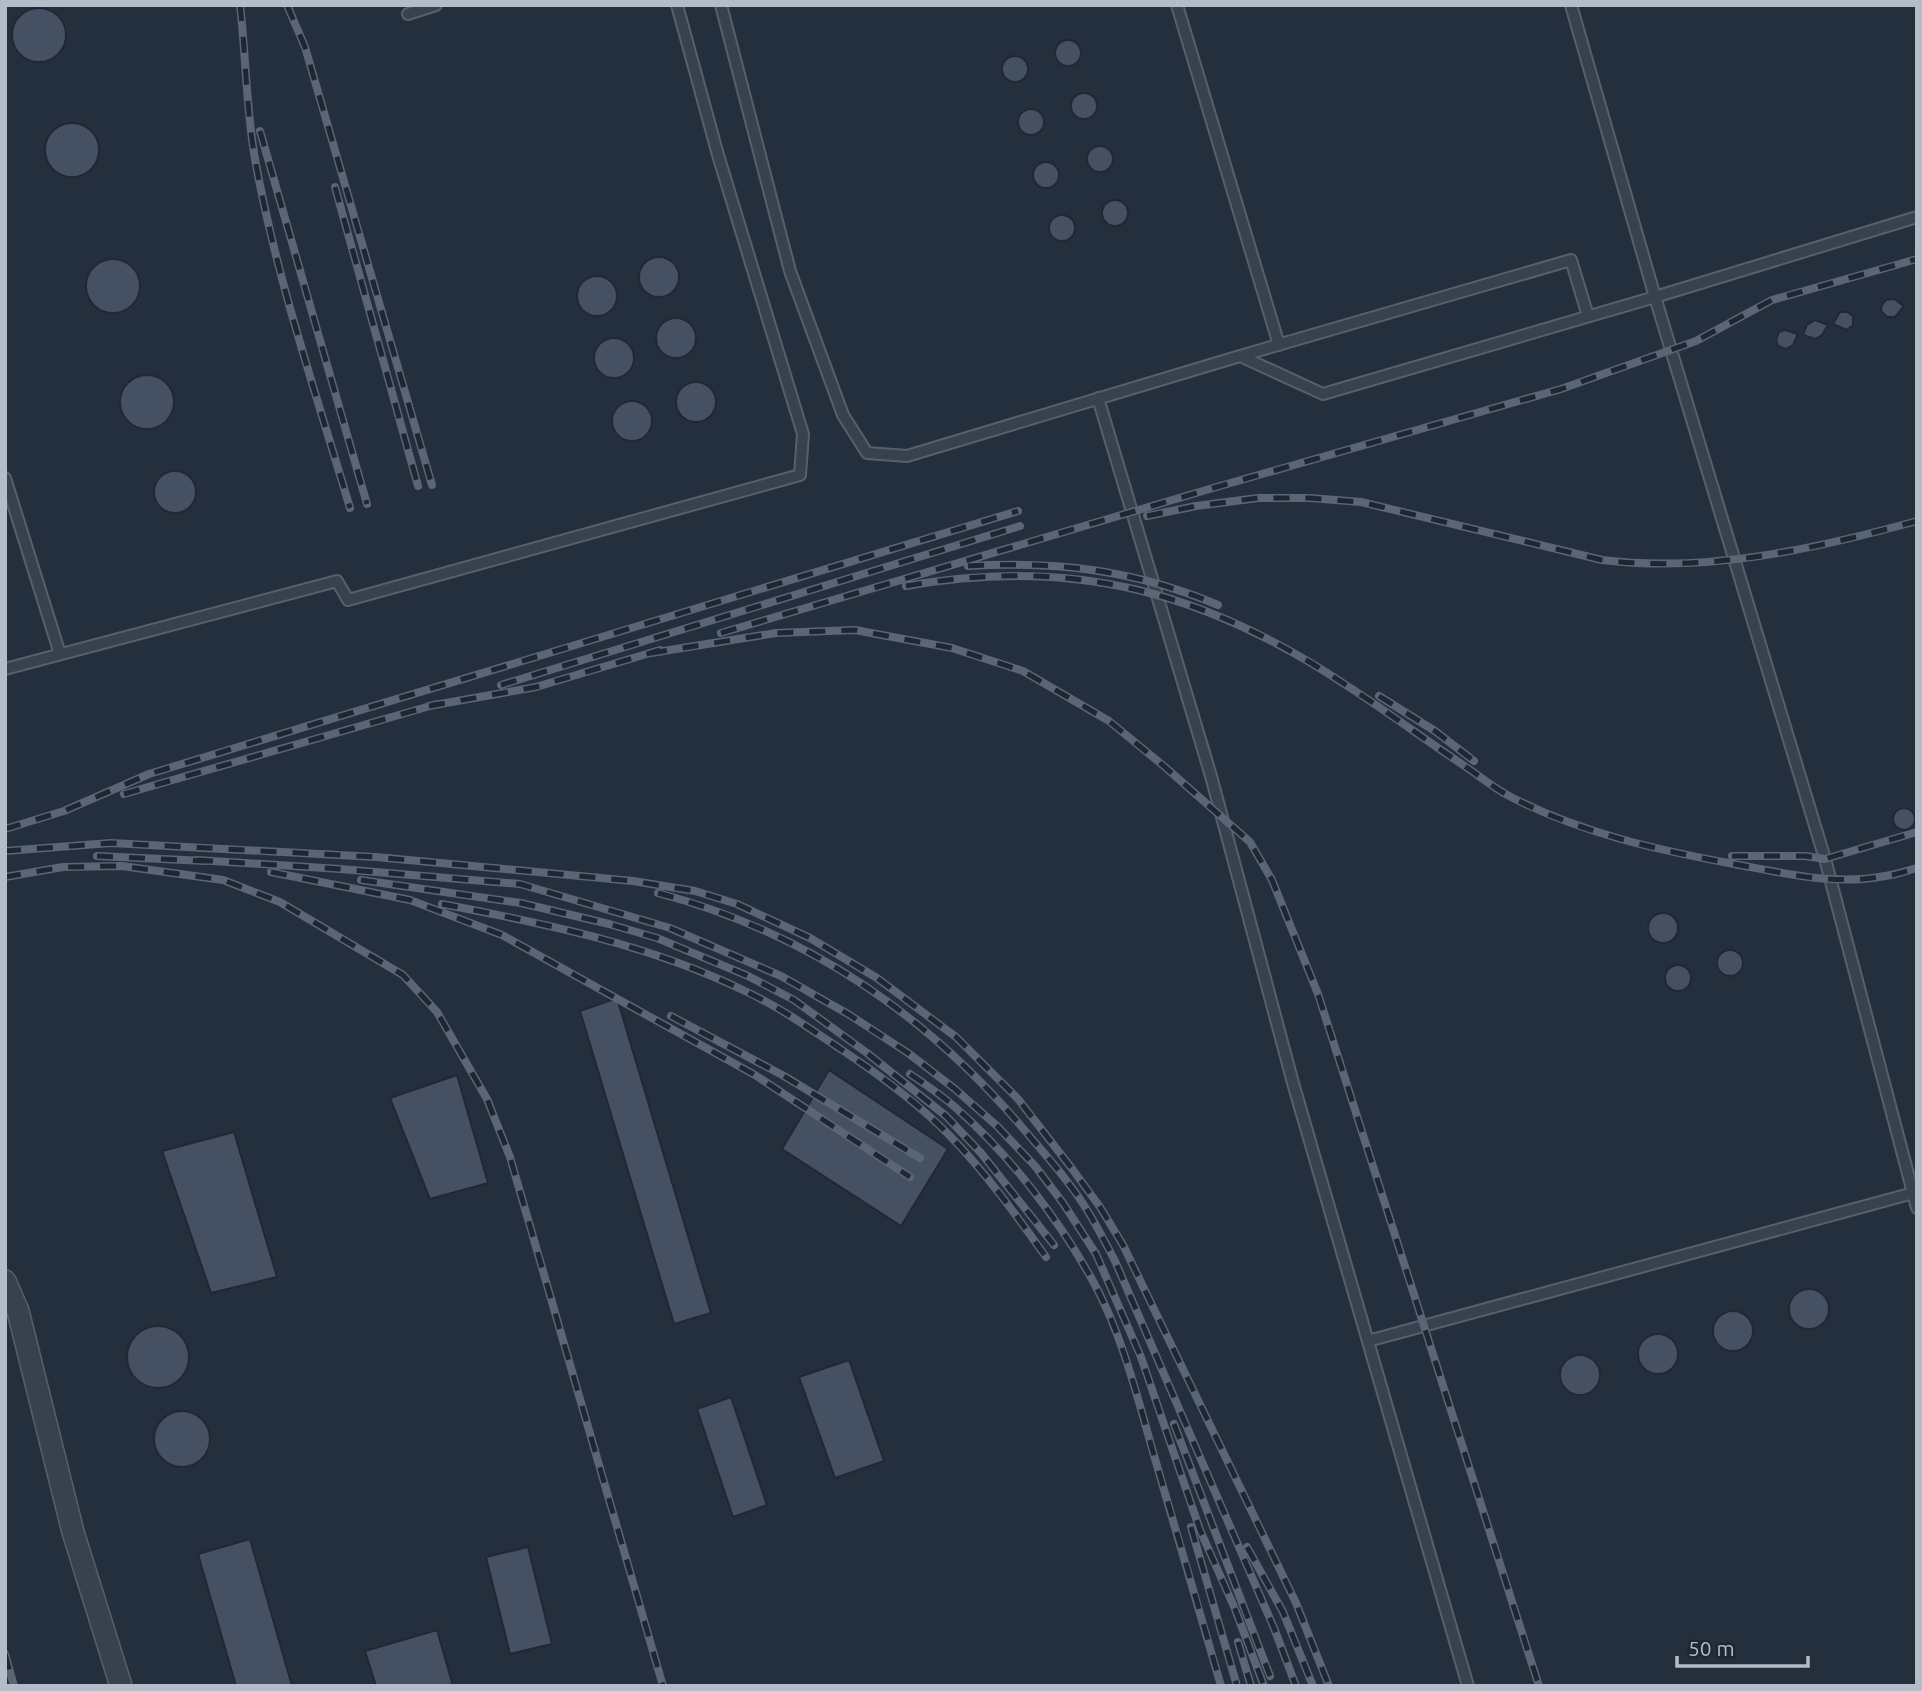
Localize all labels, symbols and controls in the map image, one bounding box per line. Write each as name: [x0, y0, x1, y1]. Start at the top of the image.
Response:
scale bar: [1677, 1624, 1808, 1668]
text: 50 m: [1688, 1636, 1735, 1660]

